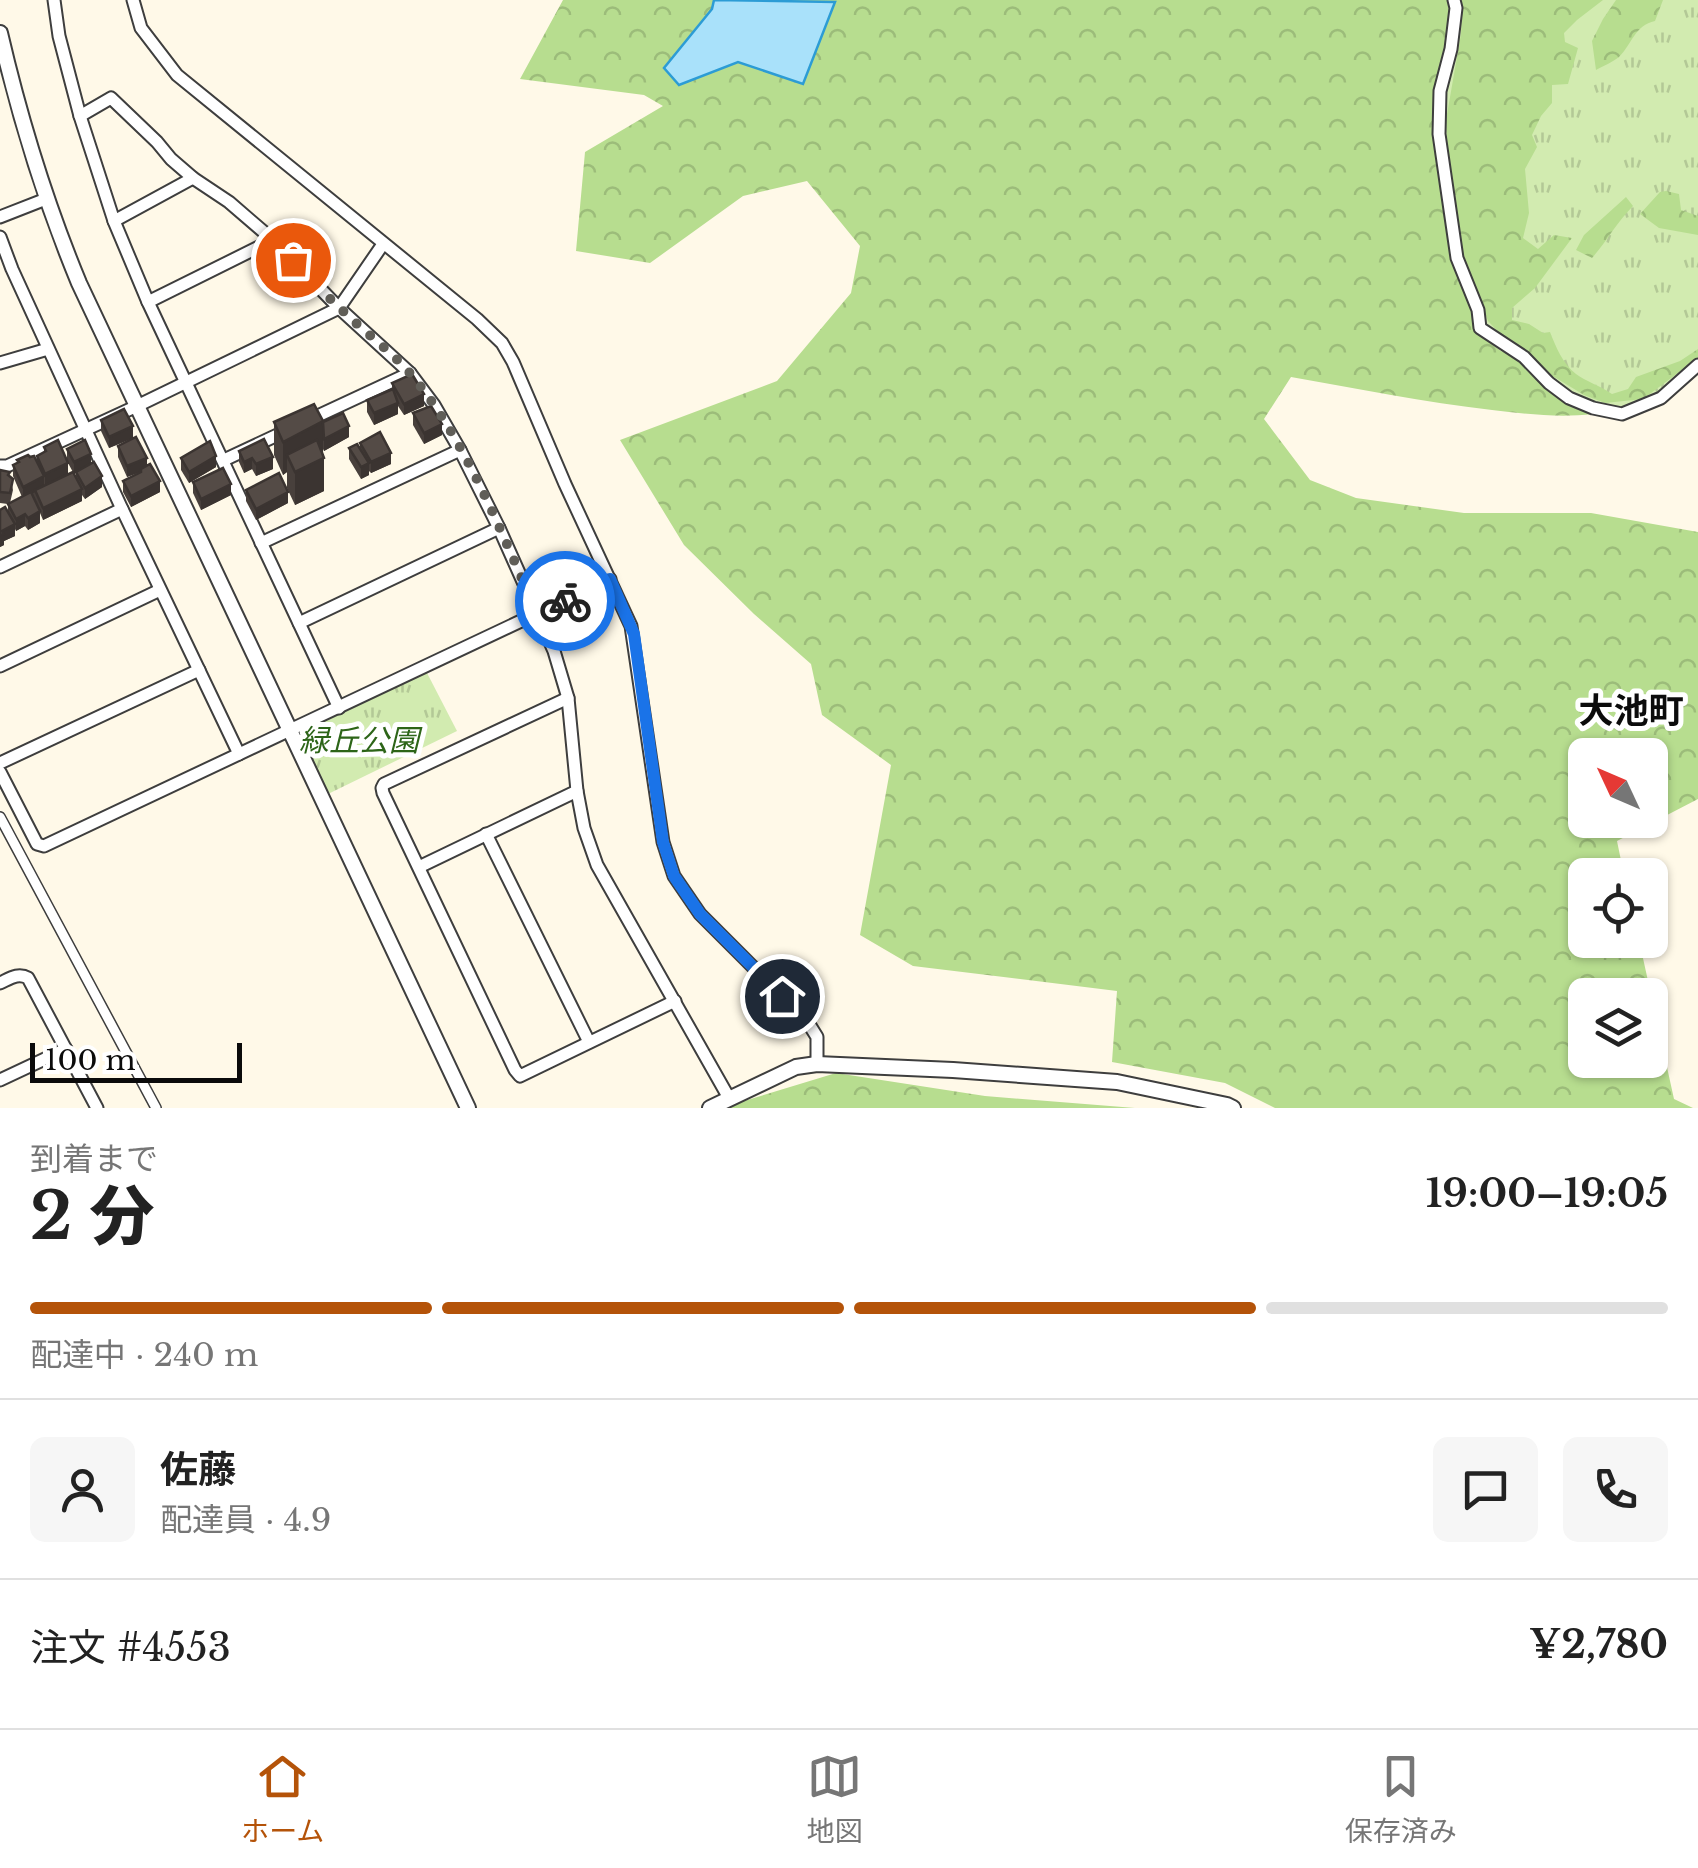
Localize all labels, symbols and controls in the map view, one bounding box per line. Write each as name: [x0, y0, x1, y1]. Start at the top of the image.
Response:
pin: [251, 218, 336, 303]
icon: bag: [266, 233, 321, 288]
courier: [515, 551, 615, 651]
icon: bike: [538, 574, 593, 629]
district label: 大池町: [1578, 689, 1684, 732]
park label: 緑丘公園: [299, 722, 423, 759]
north arrow: [1568, 738, 1668, 838]
map controls: [1568, 738, 1668, 1078]
button: locate: [1568, 858, 1668, 958]
pin: [740, 954, 825, 1039]
icon: home: [755, 969, 810, 1024]
button: layers: [1568, 978, 1668, 1078]
scale bar: [30, 1038, 242, 1082]
text: 100 m: [45, 1043, 136, 1078]
text: 到着まで: [30, 1139, 158, 1179]
text: 19:00–19:05: [1426, 1170, 1668, 1217]
text: 2 分: [30, 1176, 155, 1257]
text: 配達中 · 240 m: [30, 1335, 258, 1375]
button: person: [30, 1437, 135, 1542]
button: chat: [1433, 1437, 1538, 1542]
button: phone: [1563, 1437, 1668, 1542]
text: 佐藤: [160, 1446, 236, 1493]
text: 配達員 · 4.9: [160, 1500, 331, 1540]
text: ¥2,780: [1529, 1621, 1668, 1668]
text: 注文 #4553: [30, 1624, 231, 1671]
tab: ホーム: [241, 1749, 324, 1849]
tab: 地図: [807, 1749, 863, 1849]
tab: 保存済み: [1345, 1749, 1457, 1849]

